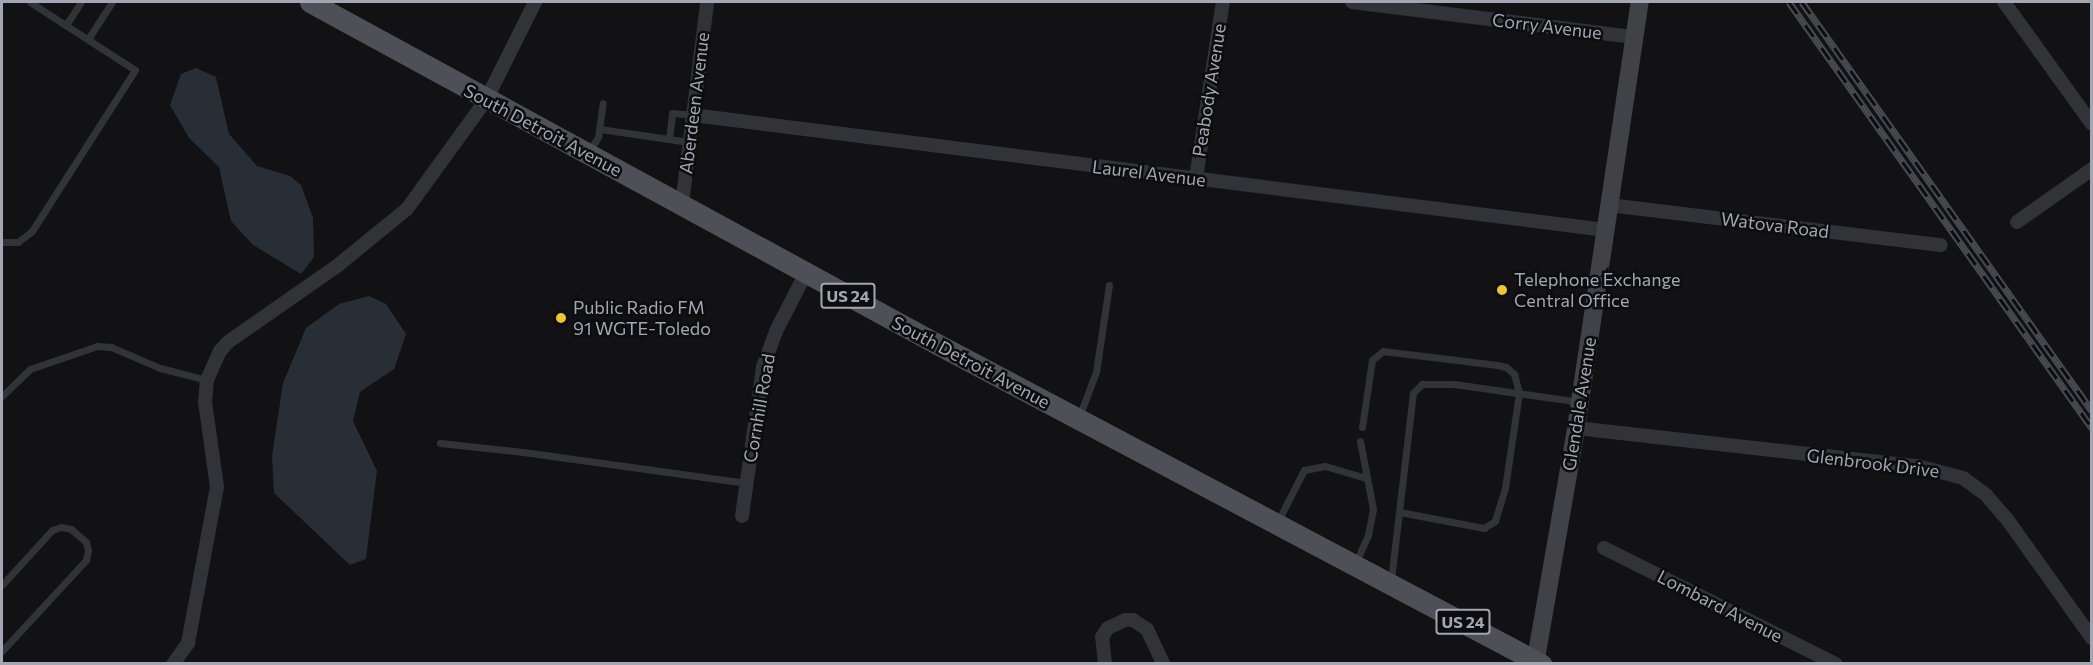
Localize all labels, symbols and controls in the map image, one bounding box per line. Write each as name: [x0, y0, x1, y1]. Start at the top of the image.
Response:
street label: Corry Avenue: [1491, 9, 1603, 43]
street label: Peabody Avenue: [1188, 22, 1230, 158]
street label: Aberdeen Avenue: [675, 31, 713, 175]
street label: South Detroit Avenue: [460, 79, 626, 181]
street label: Laurel Avenue: [1091, 155, 1207, 191]
street label: Watova Road: [1720, 208, 1830, 242]
place label: Telephone Exchange Central Office: [1514, 269, 1681, 312]
road number: US 24: [820, 283, 876, 309]
marker: Telephone Exchange Central Office: [1495, 283, 1509, 297]
place label: Public Radio FM 91 WGTE-Toledo: [573, 297, 711, 340]
marker: Public Radio FM 91 WGTE-Toledo: [554, 311, 568, 325]
street label: South Detroit Avenue: [888, 311, 1054, 413]
street label: Glendale Avenue: [1558, 336, 1600, 472]
street label: Cornhill Road: [739, 352, 779, 464]
street label: Glenbrook Drive: [1806, 444, 1940, 482]
street label: Lombard Avenue: [1654, 565, 1786, 647]
road number: US 24: [1434, 609, 1492, 635]

